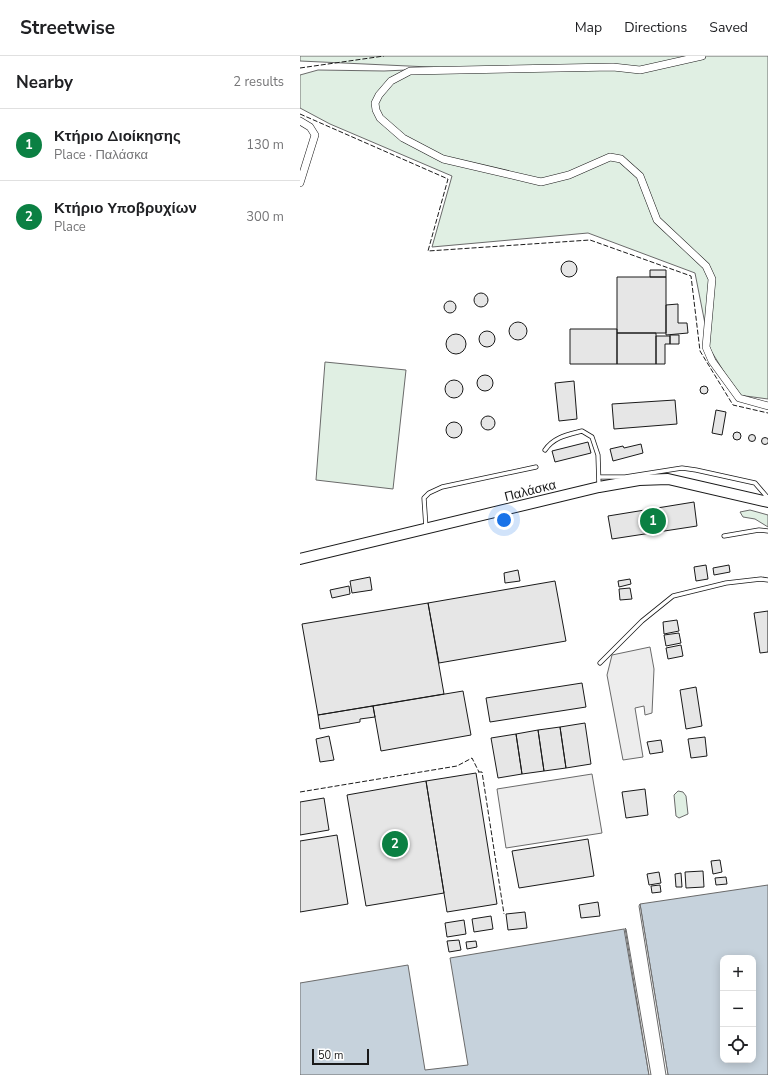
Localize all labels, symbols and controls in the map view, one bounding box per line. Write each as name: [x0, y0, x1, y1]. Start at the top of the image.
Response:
text: Streetwise: [20, 15, 115, 41]
text: Map: [575, 18, 602, 37]
text: Directions: [624, 18, 687, 37]
text: Saved: [709, 18, 748, 37]
text: Nearby: [16, 71, 73, 94]
text: 2 results: [233, 73, 284, 91]
text: Κτήριο Διοίκησης: [54, 126, 181, 146]
text: 1: [25, 136, 33, 154]
text: 130 m: [246, 136, 284, 154]
text: Place · Παλάσκα: [54, 146, 148, 164]
text: Κτήριο Υποβρυχίων: [54, 198, 197, 218]
text: 2: [25, 208, 33, 226]
text: 300 m: [246, 208, 284, 226]
text: Place: [54, 218, 86, 236]
street label: Παλάσκα: [503, 476, 558, 506]
pin: 1: [640, 506, 666, 536]
your location: [494, 510, 514, 530]
pin: 2: [382, 829, 408, 859]
map controls: [720, 955, 756, 1063]
button: +: [720, 955, 756, 991]
button: −: [720, 991, 756, 1027]
button: locate: [720, 1027, 756, 1063]
scale bar: [312, 1047, 369, 1066]
text: 50 m: [318, 1048, 343, 1063]

